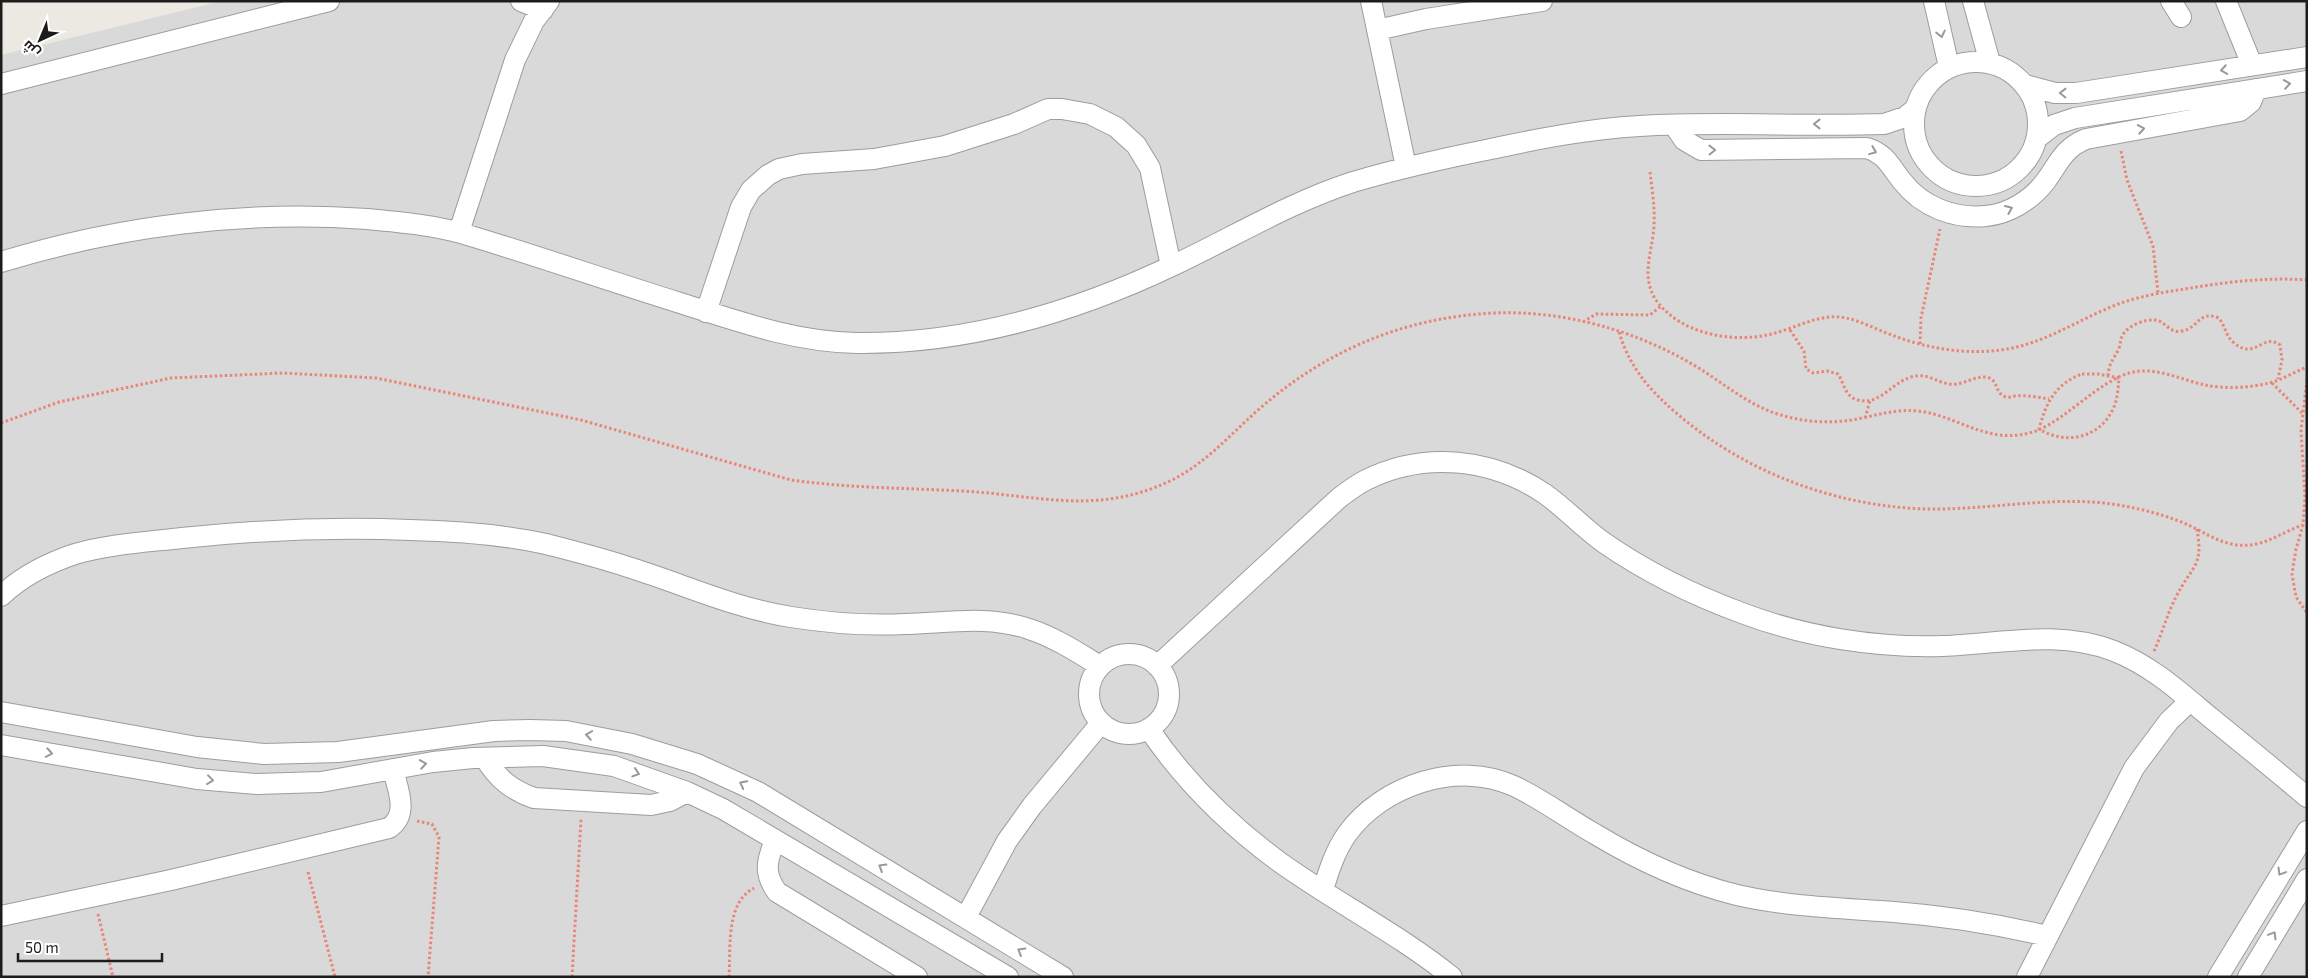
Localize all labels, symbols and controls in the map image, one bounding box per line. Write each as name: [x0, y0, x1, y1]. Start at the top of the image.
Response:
north arrow: [15, 15, 65, 65]
one-way arrow: [1935, 30, 1946, 39]
text: ش: [18, 37, 44, 62]
one-way arrow: [2220, 64, 2228, 75]
one-way arrow: [2283, 79, 2291, 89]
one-way arrow: [2059, 88, 2067, 98]
one-way arrow: [1813, 119, 1821, 129]
one-way arrow: [2136, 124, 2145, 135]
one-way arrow: [1708, 145, 1716, 155]
one-way arrow: [1868, 145, 1877, 155]
one-way arrow: [2004, 205, 2013, 215]
one-way arrow: [584, 730, 592, 741]
one-way arrow: [45, 748, 54, 758]
one-way arrow: [419, 759, 427, 770]
one-way arrow: [631, 768, 639, 778]
one-way arrow: [206, 774, 214, 785]
one-way arrow: [739, 780, 748, 790]
one-way arrow: [879, 864, 888, 874]
one-way arrow: [2278, 867, 2288, 876]
scale bar: [18, 930, 161, 962]
one-way arrow: [2266, 932, 2276, 941]
text: 50 m: [25, 938, 59, 956]
one-way arrow: [1018, 948, 1027, 958]

